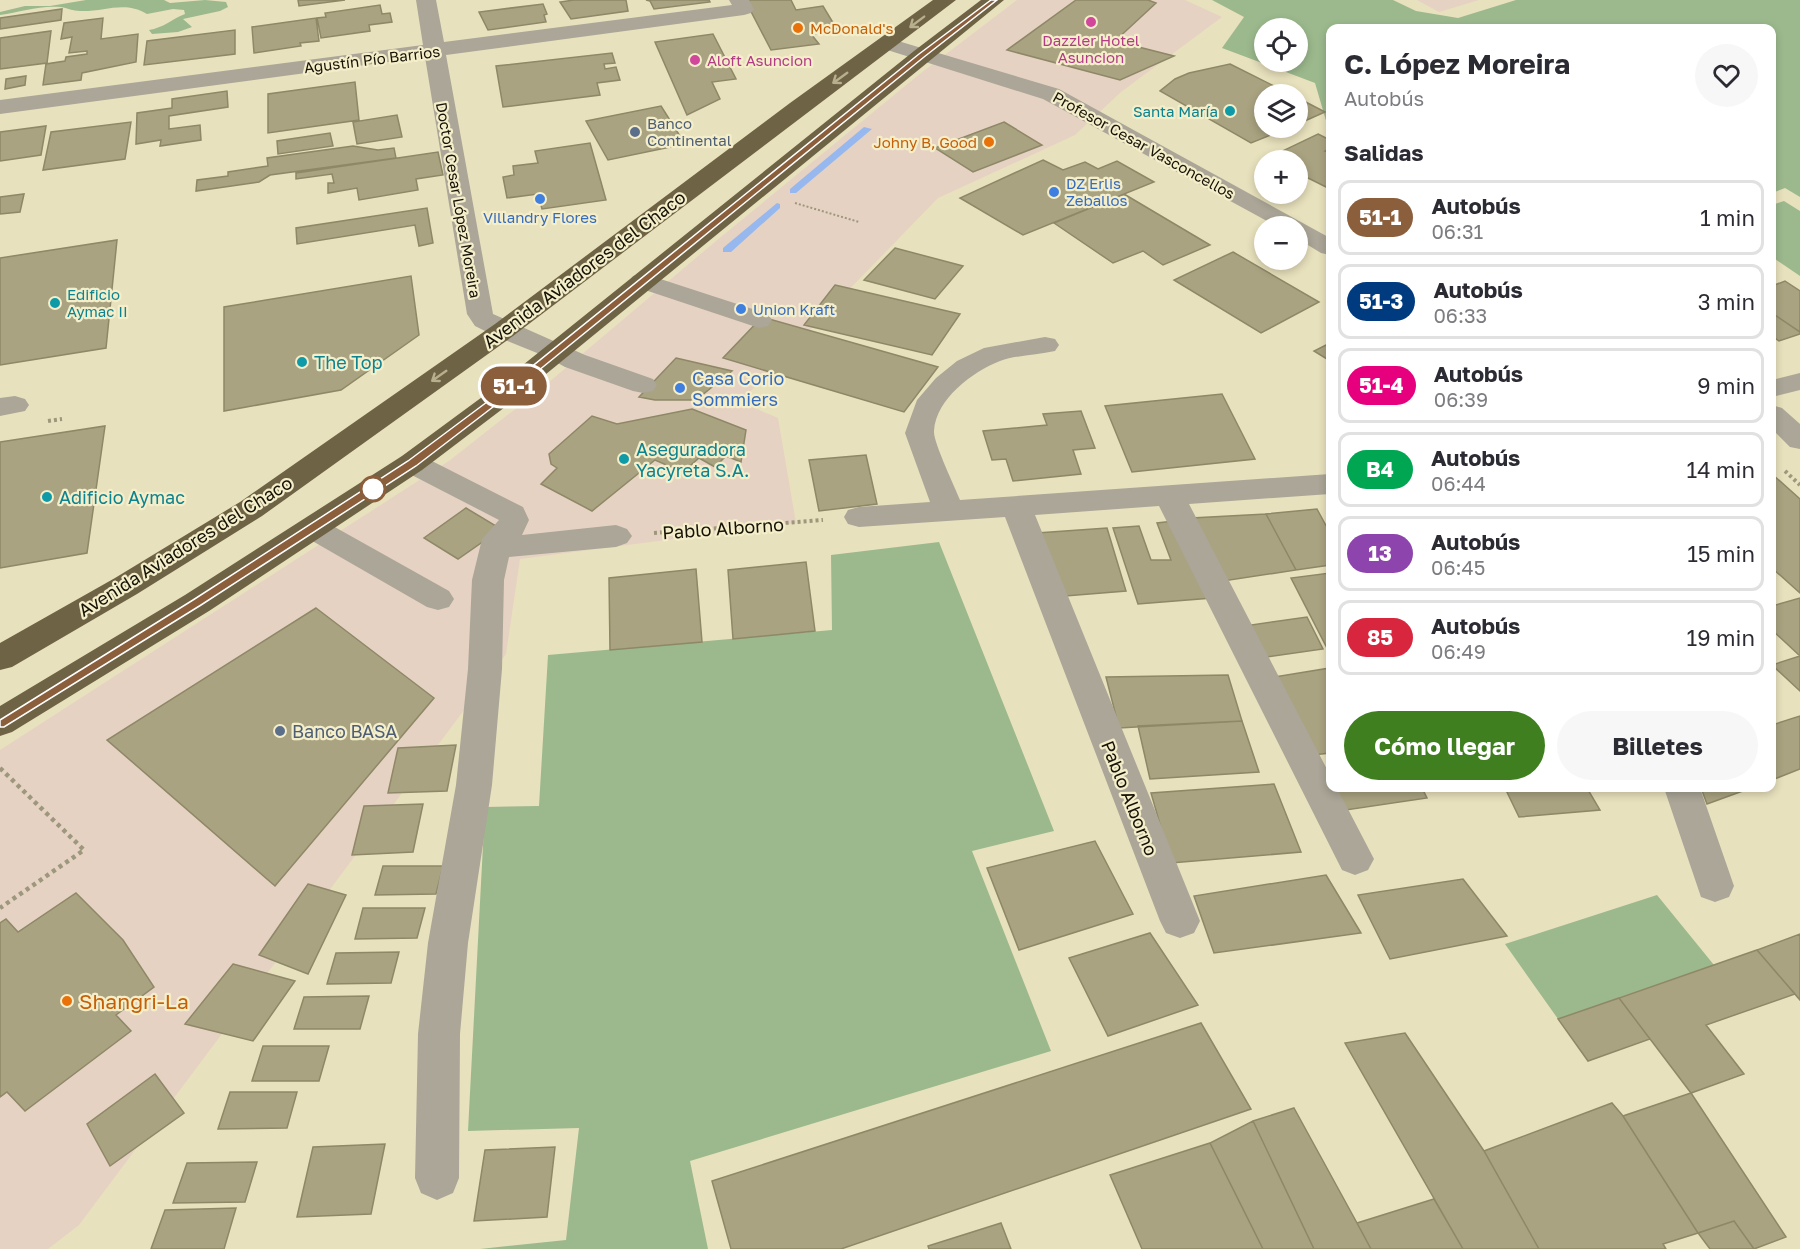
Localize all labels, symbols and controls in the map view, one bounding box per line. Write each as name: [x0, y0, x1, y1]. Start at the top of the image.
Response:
marker: Dazzler Hotel Asuncion: [1084, 15, 1098, 29]
one-way arrow: [910, 16, 926, 28]
map controls: [1254, 18, 1308, 270]
button: locate: [1254, 18, 1308, 72]
place label: McDonald's: [810, 19, 893, 37]
marker: McDonald's: [791, 21, 805, 35]
place label: Dazzler Hotel Asuncion: [1042, 31, 1140, 66]
street label: Agustín Pío Barrios: [303, 42, 441, 76]
button: heart: [1695, 44, 1758, 107]
text: C. López Moreira: [1344, 47, 1570, 80]
place label: Aloft Asuncion: [707, 51, 812, 69]
marker: Aloft Asuncion: [688, 53, 702, 67]
one-way arrow: [832, 72, 848, 84]
button: layers: [1254, 84, 1308, 138]
text: Autobús: [1344, 86, 1424, 110]
street label: Profesor Cesar Vasconcellos: [1050, 87, 1238, 203]
street label: Doctor Cesar López Moreira: [433, 101, 485, 299]
place label: Santa María: [1133, 102, 1218, 120]
marker: Santa María: [1223, 104, 1237, 118]
place label: Banco Continental: [647, 114, 732, 149]
marker: Banco Continental: [628, 125, 642, 139]
place label: Johny B, Good: [873, 133, 977, 151]
marker: Johny B, Good: [982, 135, 996, 149]
text: Salidas: [1344, 139, 1424, 166]
button: +: [1254, 150, 1308, 204]
place label: DZ Erlis Zeballos: [1066, 174, 1128, 209]
marker: DZ Erlis Zeballos: [1047, 185, 1061, 199]
street label: Avenida Aviadores del Chaco: [478, 186, 690, 352]
marker: Villandry Flores: [533, 192, 547, 206]
text: Autobús: [1431, 192, 1521, 219]
text: 51-1: [1359, 204, 1401, 230]
text: 1 min: [1700, 204, 1755, 231]
place label: Villandry Flores: [483, 208, 597, 226]
button: −: [1254, 216, 1308, 270]
text: 06:31: [1431, 219, 1483, 243]
text: Autobús: [1433, 276, 1523, 303]
place label: Edificio Aymac II: [67, 285, 128, 320]
text: 51-3: [1359, 288, 1403, 314]
text: 3 min: [1698, 288, 1755, 315]
marker: Edificio Aymac II: [48, 296, 62, 310]
place label: Union Kraft: [753, 300, 835, 318]
marker: Union Kraft: [734, 302, 748, 316]
text: 06:33: [1433, 303, 1487, 327]
place label: The Top: [314, 351, 383, 373]
marker: The Top: [295, 355, 309, 369]
text: Autobús: [1434, 360, 1523, 387]
line badge: 51-1: [472, 366, 556, 406]
place label: Casa Corio Sommiers: [692, 367, 784, 410]
one-way arrow: [432, 370, 448, 382]
text: 51-4: [1359, 372, 1404, 398]
text: 9 min: [1697, 372, 1755, 399]
text: 51-1: [493, 373, 535, 399]
marker: Casa Corio Sommiers: [673, 381, 687, 395]
text: 06:39: [1434, 387, 1488, 411]
place label: Aseguradora Yacyreta S.A.: [636, 438, 750, 481]
text: Autobús: [1431, 444, 1520, 471]
marker: Aseguradora Yacyreta S.A.: [617, 452, 631, 466]
text: B4: [1366, 456, 1394, 482]
text: 14 min: [1687, 456, 1755, 483]
street label: Avenida Aviadores del Chaco: [74, 471, 296, 621]
text: 06:44: [1431, 471, 1486, 495]
unlabelled marker: [360, 476, 386, 502]
place label: Adificio Aymac: [59, 486, 185, 508]
marker: Adificio Aymac: [40, 490, 54, 504]
street label: Pablo Alborno: [661, 513, 785, 543]
text: Autobús: [1431, 528, 1520, 555]
text: 13: [1368, 540, 1392, 566]
text: 15 min: [1687, 540, 1755, 567]
text: 06:45: [1431, 555, 1485, 579]
text: Autobús: [1431, 612, 1520, 639]
text: 85: [1367, 624, 1393, 650]
text: 19 min: [1687, 624, 1755, 651]
text: 06:49: [1431, 639, 1486, 663]
button: Cómo llegar: [1344, 711, 1545, 780]
button: Billetes: [1557, 711, 1758, 780]
place label: Banco BASA: [292, 720, 397, 742]
marker: Banco BASA: [273, 724, 287, 738]
street label: Pablo Alborno: [1097, 737, 1163, 859]
place label: Shangri-La: [79, 988, 189, 1014]
marker: Shangri-La: [60, 994, 74, 1008]

